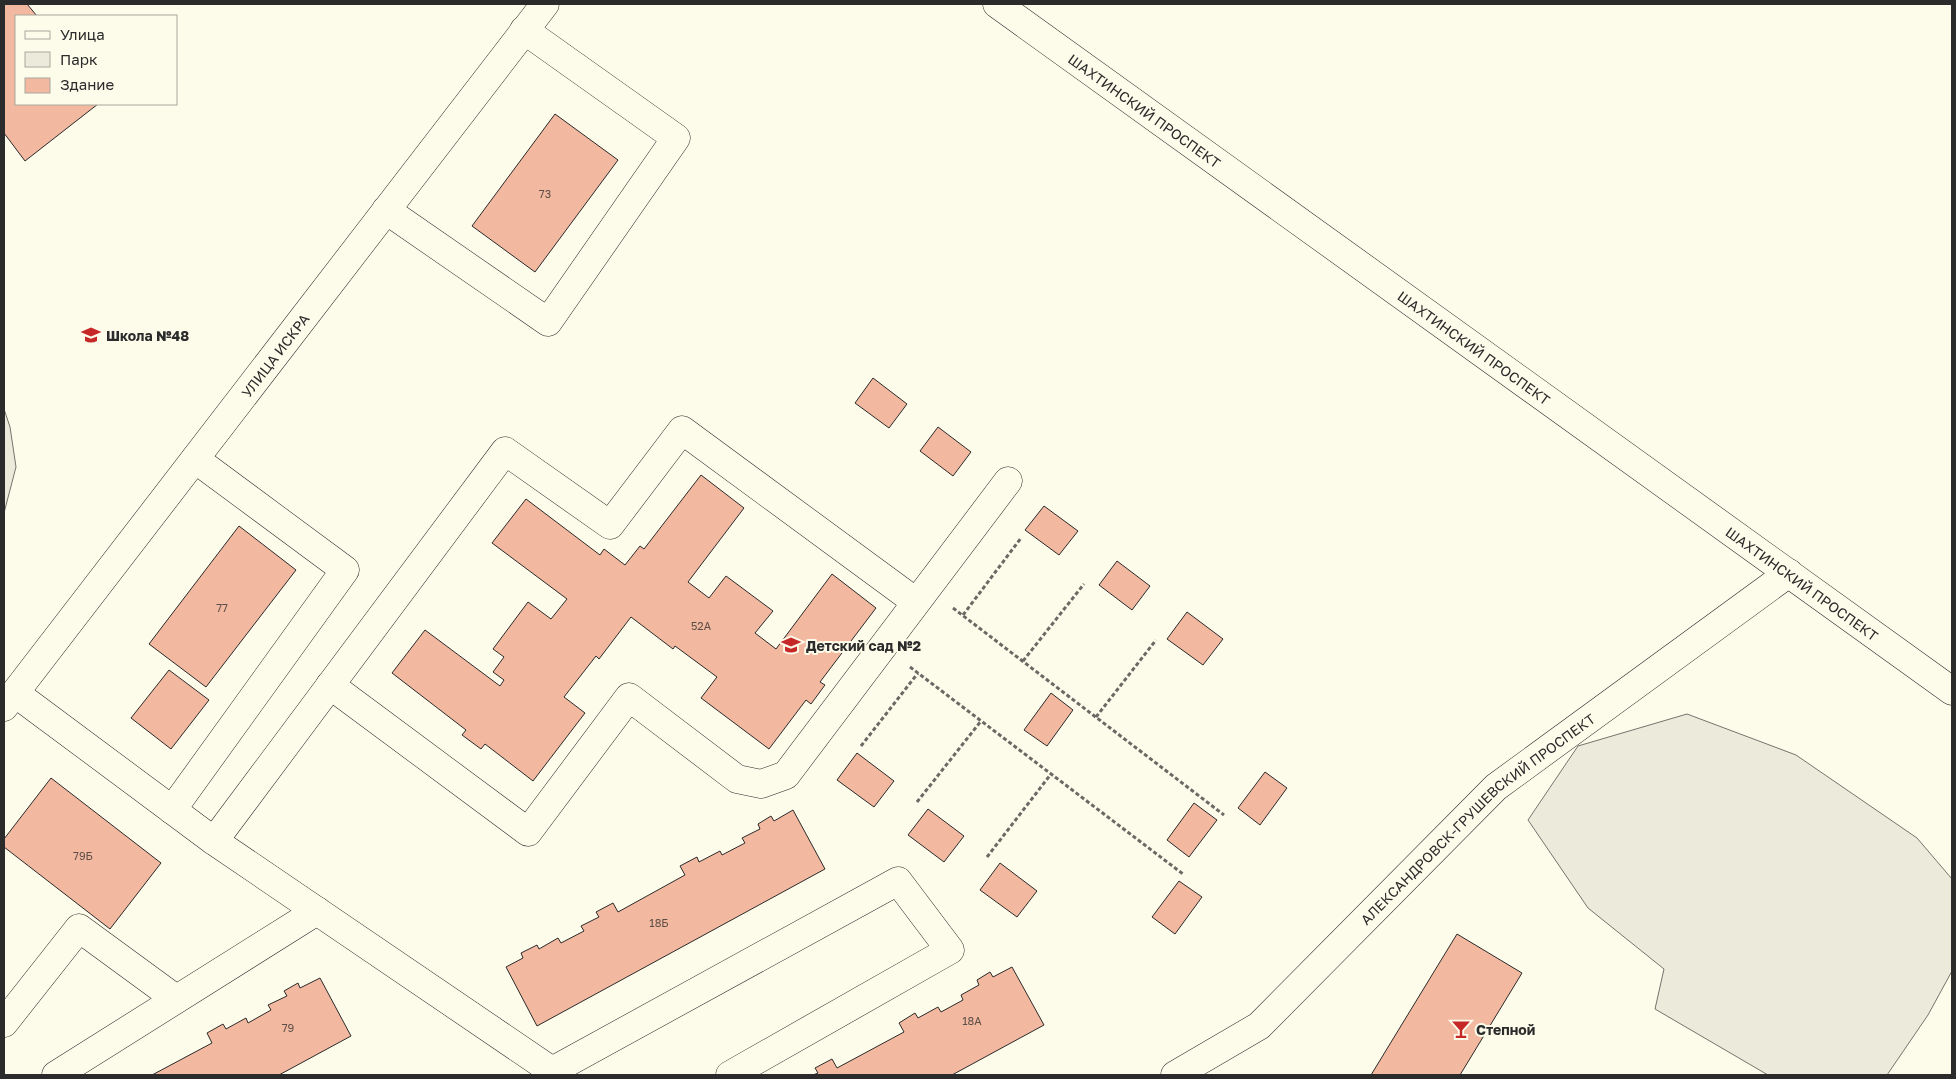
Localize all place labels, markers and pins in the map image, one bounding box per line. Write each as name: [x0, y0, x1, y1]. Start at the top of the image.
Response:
school or university icon: Школа №48: [80, 324, 102, 346]
place label: Школа №48: [106, 327, 189, 344]
school or university icon: Детский сад №2: [780, 634, 802, 656]
place label: Детский сад №2: [806, 637, 921, 654]
bar icon: Степной: [1450, 1018, 1472, 1040]
place label: Степной: [1476, 1021, 1535, 1038]

